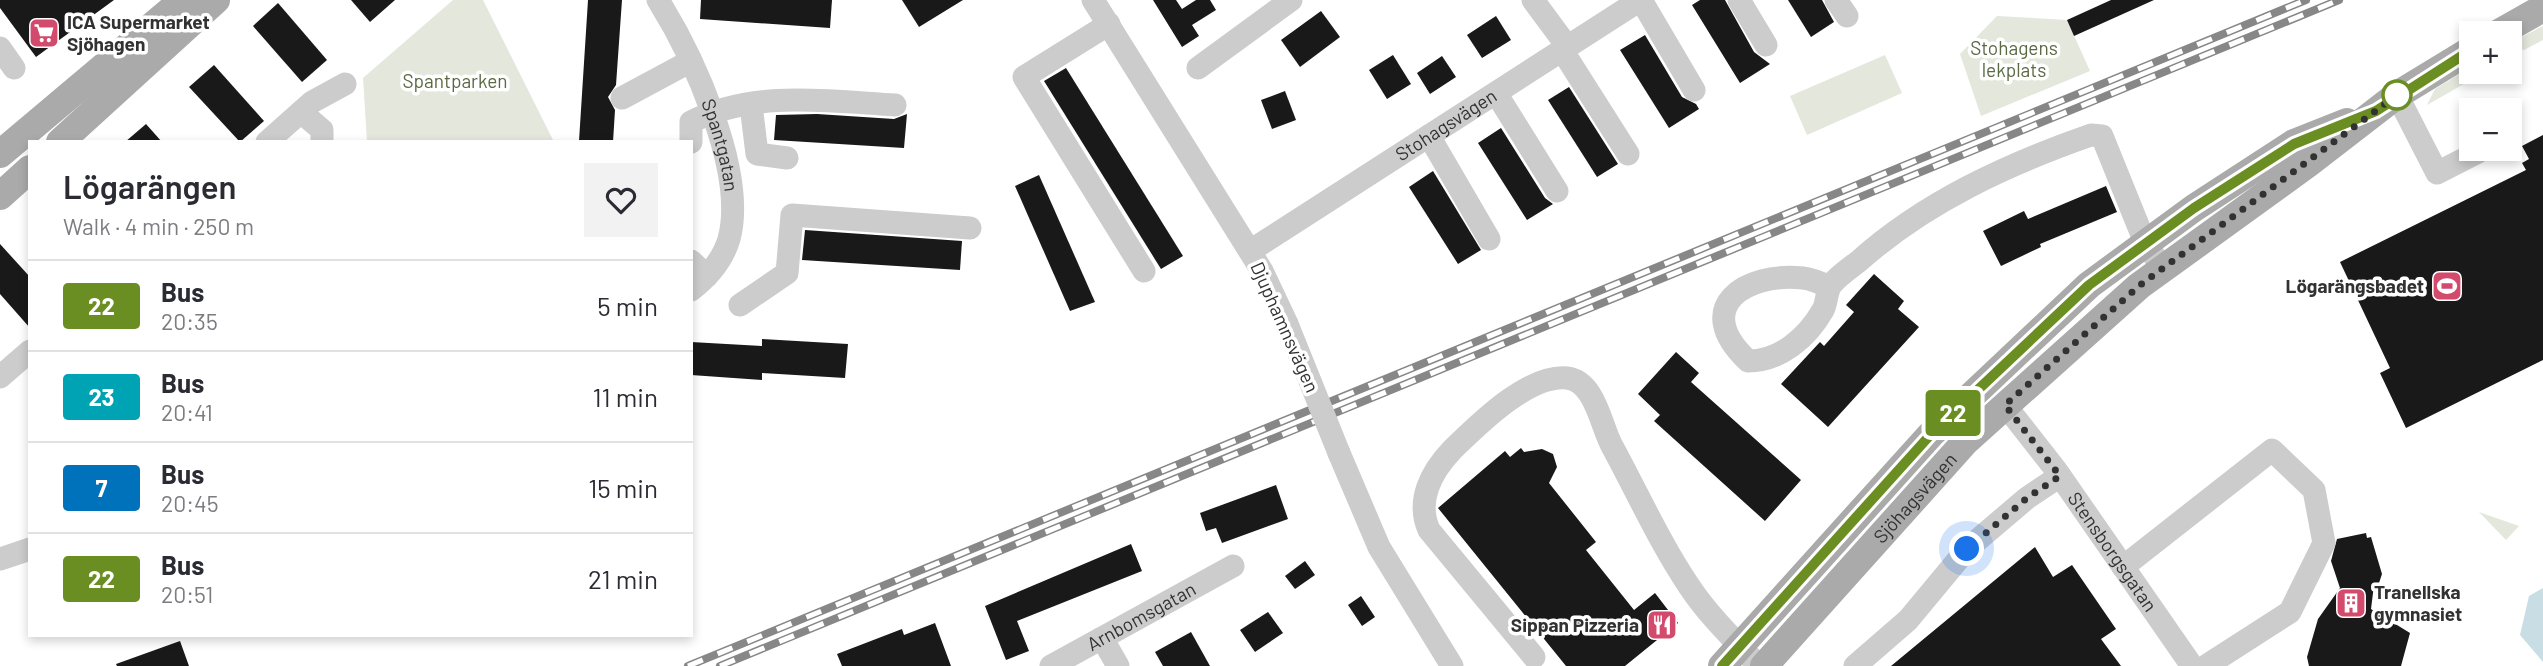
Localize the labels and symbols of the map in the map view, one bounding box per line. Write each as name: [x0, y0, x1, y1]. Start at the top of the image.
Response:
place label: ICA Supermarket Sjöhagen: [67, 10, 210, 55]
supermarket icon: ICA Supermarket Sjöhagen: [27, 16, 61, 50]
park label: Stohagens lekplats: [1970, 36, 2058, 81]
park label: Spantparken: [402, 69, 508, 92]
unlabelled marker: [2382, 80, 2412, 110]
street label: Stohagsvägen: [1391, 83, 1501, 165]
street label: Spantgatan: [697, 95, 744, 193]
street label: Djuphamnsvägen: [1246, 258, 1325, 396]
sports icon: Lögarängsbadet: [2430, 269, 2464, 303]
place label: Lögarängsbadet: [2286, 274, 2424, 297]
line badge: 22: [1922, 390, 1984, 436]
street label: Sjöhagsvägen: [1868, 448, 1961, 547]
street label: Stensborgsgatan: [2064, 487, 2163, 616]
your location: [1949, 531, 1984, 566]
street label: Arnbomsgatan: [1083, 577, 1200, 655]
place label: Tranellska gymnasiet: [2374, 580, 2462, 625]
building icon: Tranellska gymnasiet: [2334, 586, 2368, 620]
restaurant icon: Sippan Pizzeria: [1645, 608, 1679, 642]
place label: Sippan Pizzeria: [1511, 613, 1639, 636]

